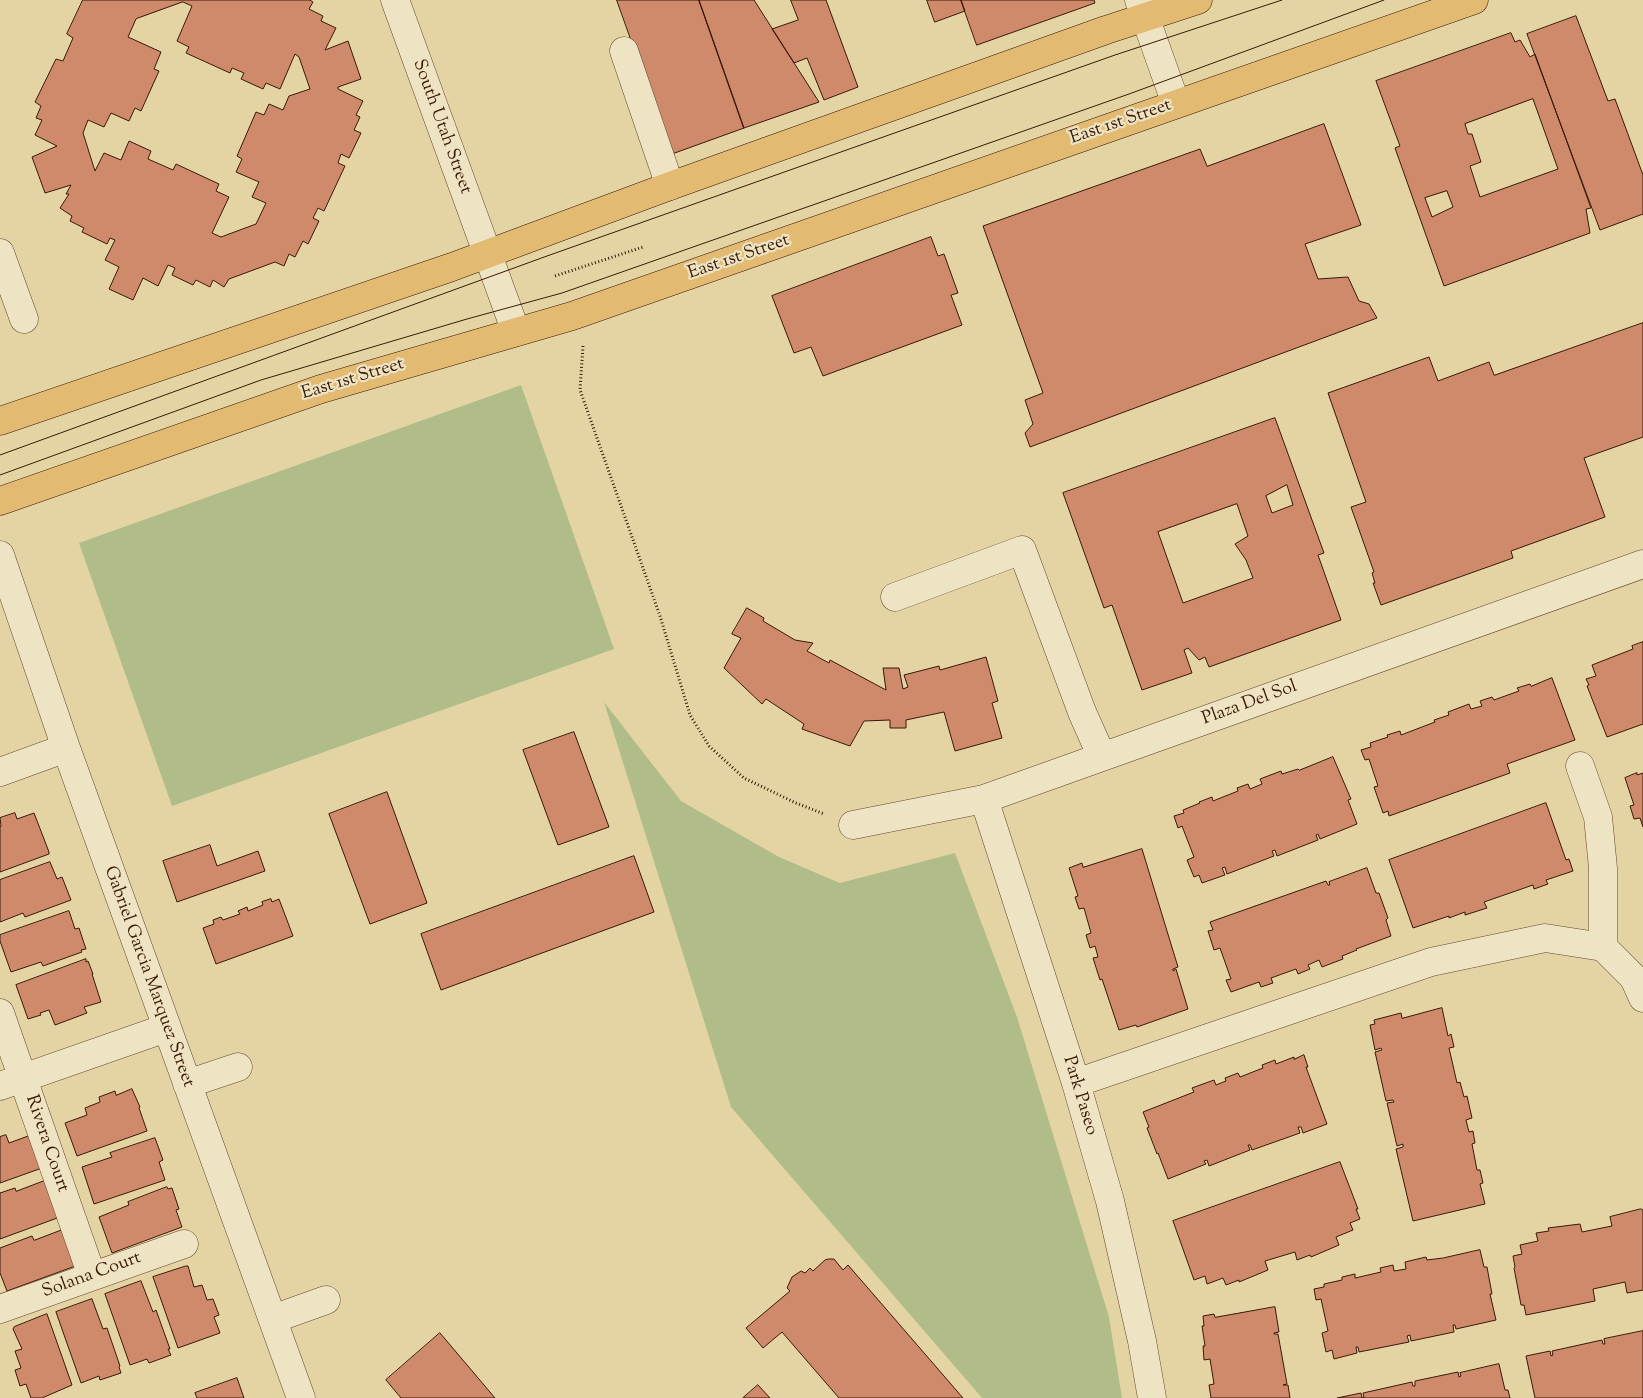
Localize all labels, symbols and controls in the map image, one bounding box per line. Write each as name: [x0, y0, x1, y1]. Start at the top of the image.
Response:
street label: South Utah Street: [407, 57, 475, 197]
street label: East 1st Street: [1067, 96, 1175, 150]
street label: East 1st Street: [685, 231, 793, 285]
street label: East 1st Street: [299, 354, 407, 406]
street label: Plaza Del Sol: [1200, 677, 1300, 731]
street label: Gabriel Garcia Marquez Street: [98, 864, 198, 1090]
street label: Park Paseo: [1057, 1054, 1101, 1138]
street label: Rivera Court: [19, 1093, 73, 1195]
street label: Solana Court: [40, 1248, 144, 1304]

